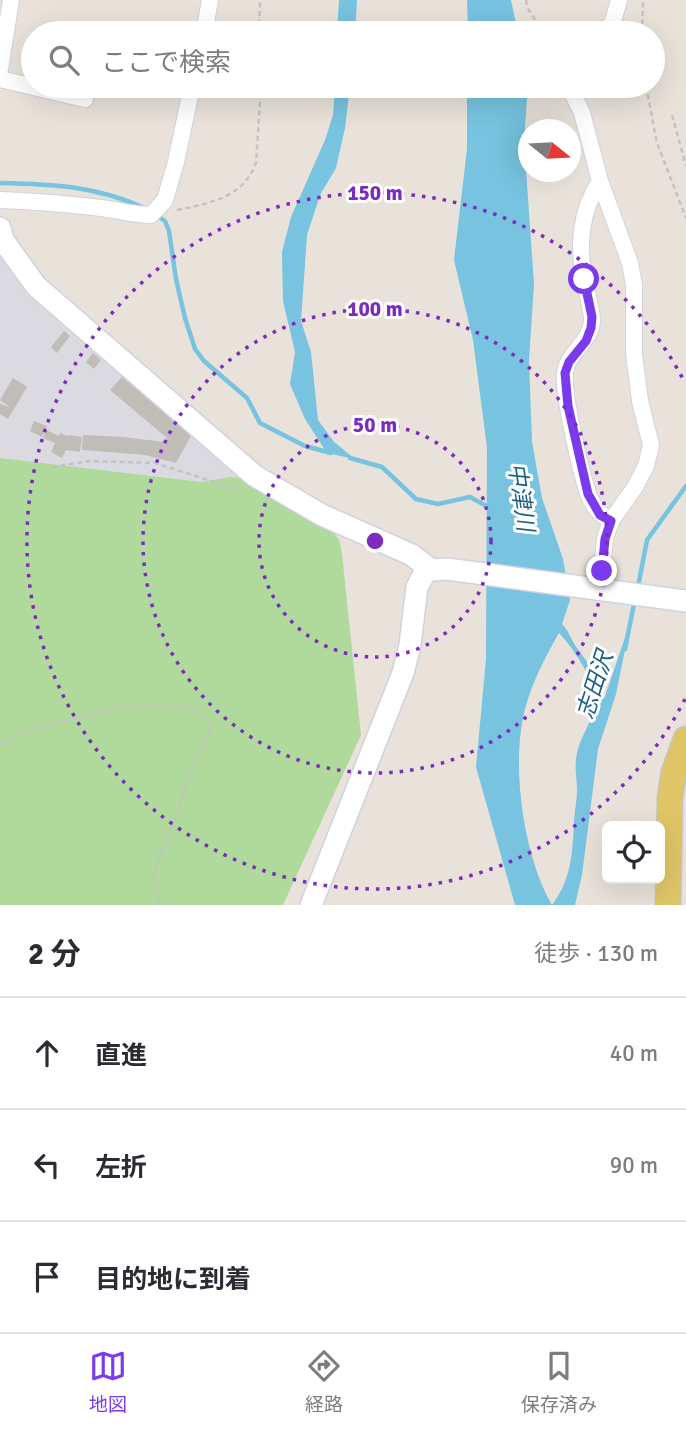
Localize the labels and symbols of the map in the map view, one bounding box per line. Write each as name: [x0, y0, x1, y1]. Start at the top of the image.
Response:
north arrow: [518, 119, 581, 182]
text: 150 m: [347, 180, 403, 206]
route start: [568, 263, 599, 294]
text: 100 m: [347, 296, 403, 322]
text: 50 m: [353, 412, 397, 438]
water label: 中津川: [502, 461, 541, 536]
centre of rings: [363, 529, 387, 553]
route end: [586, 555, 617, 586]
water label: 志田沢: [571, 645, 620, 722]

